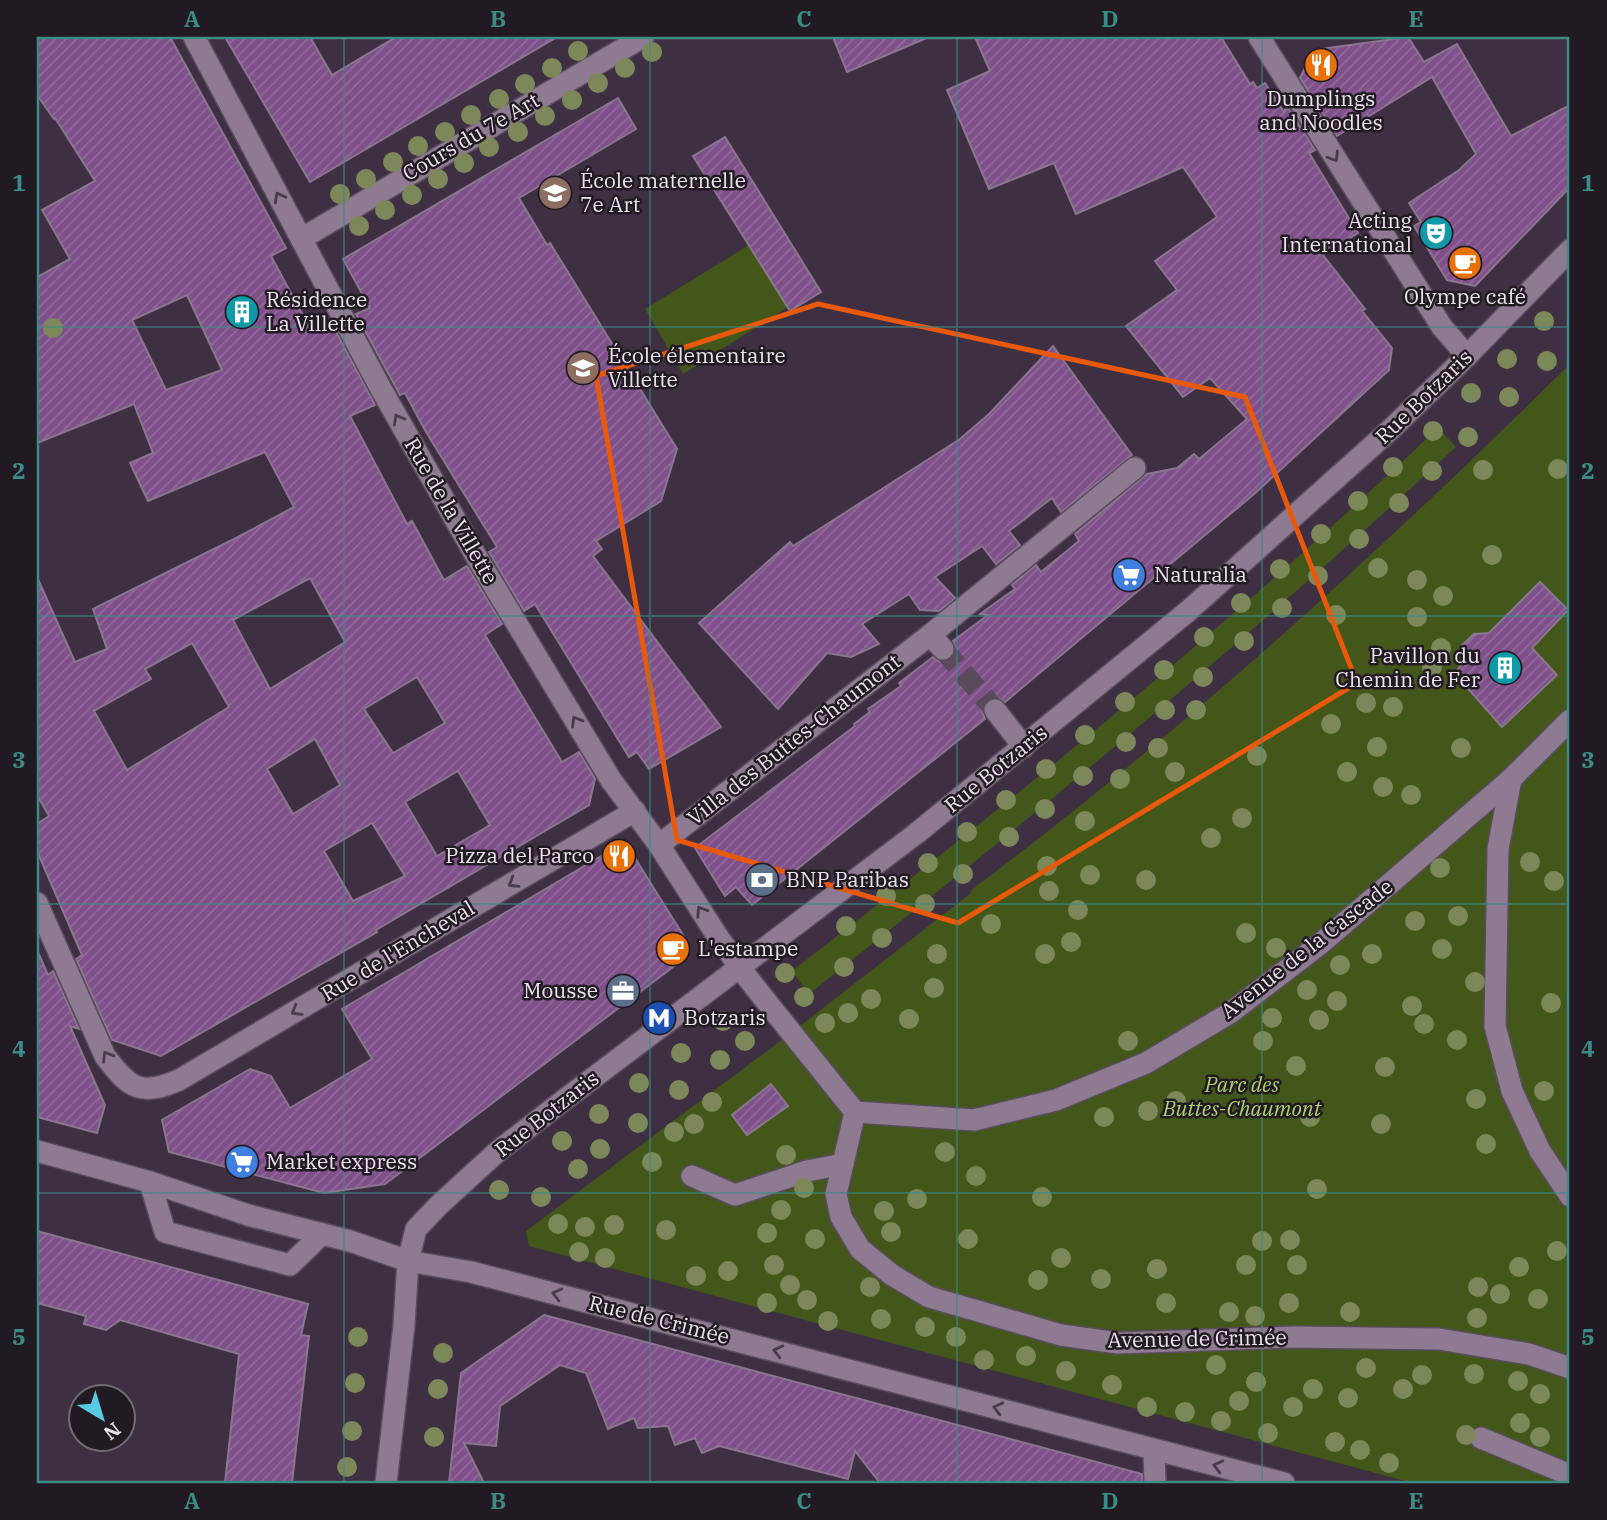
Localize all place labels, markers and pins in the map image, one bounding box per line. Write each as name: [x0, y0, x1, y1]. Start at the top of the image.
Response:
restaurant icon: Dumplings and Noodles: [1302, 46, 1340, 84]
place label: Dumplings and Noodles: [1259, 84, 1383, 136]
place label: École maternelle 7e Art: [580, 166, 746, 218]
school or university icon: École maternelle 7e Art: [536, 174, 574, 212]
place label: Acting International: [1282, 206, 1413, 258]
theatre icon: Acting International: [1417, 214, 1455, 252]
cafe icon: Olympe café: [1446, 244, 1484, 282]
place label: Olympe café: [1404, 282, 1526, 310]
place label: Résidence La Villette: [266, 285, 367, 337]
building icon: Résidence La Villette: [223, 293, 261, 331]
place label: École élementaire Villette: [608, 341, 786, 393]
school or university icon: École élementaire Villette: [564, 349, 602, 387]
supermarket icon: Naturalia: [1110, 556, 1148, 594]
place label: Naturalia: [1154, 560, 1247, 588]
place label: Pavillon du Chemin de Fer: [1335, 641, 1481, 693]
building icon: Pavillon du Chemin de Fer: [1486, 649, 1524, 687]
restaurant icon: Pizza del Parco: [600, 837, 638, 875]
place label: Pizza del Parco: [445, 841, 594, 869]
bank icon: BNP Paribas: [743, 861, 781, 899]
place label: BNP Paribas: [786, 865, 909, 893]
cafe icon: L'estampe: [654, 930, 692, 968]
place label: L'estampe: [698, 934, 798, 962]
office icon: Mousse: [604, 972, 642, 1010]
place label: Mousse: [523, 976, 598, 1004]
metro station icon: Botzaris: [640, 999, 678, 1037]
place label: Botzaris: [684, 1003, 766, 1031]
supermarket icon: Market express: [223, 1143, 261, 1181]
place label: Market express: [266, 1147, 417, 1175]

